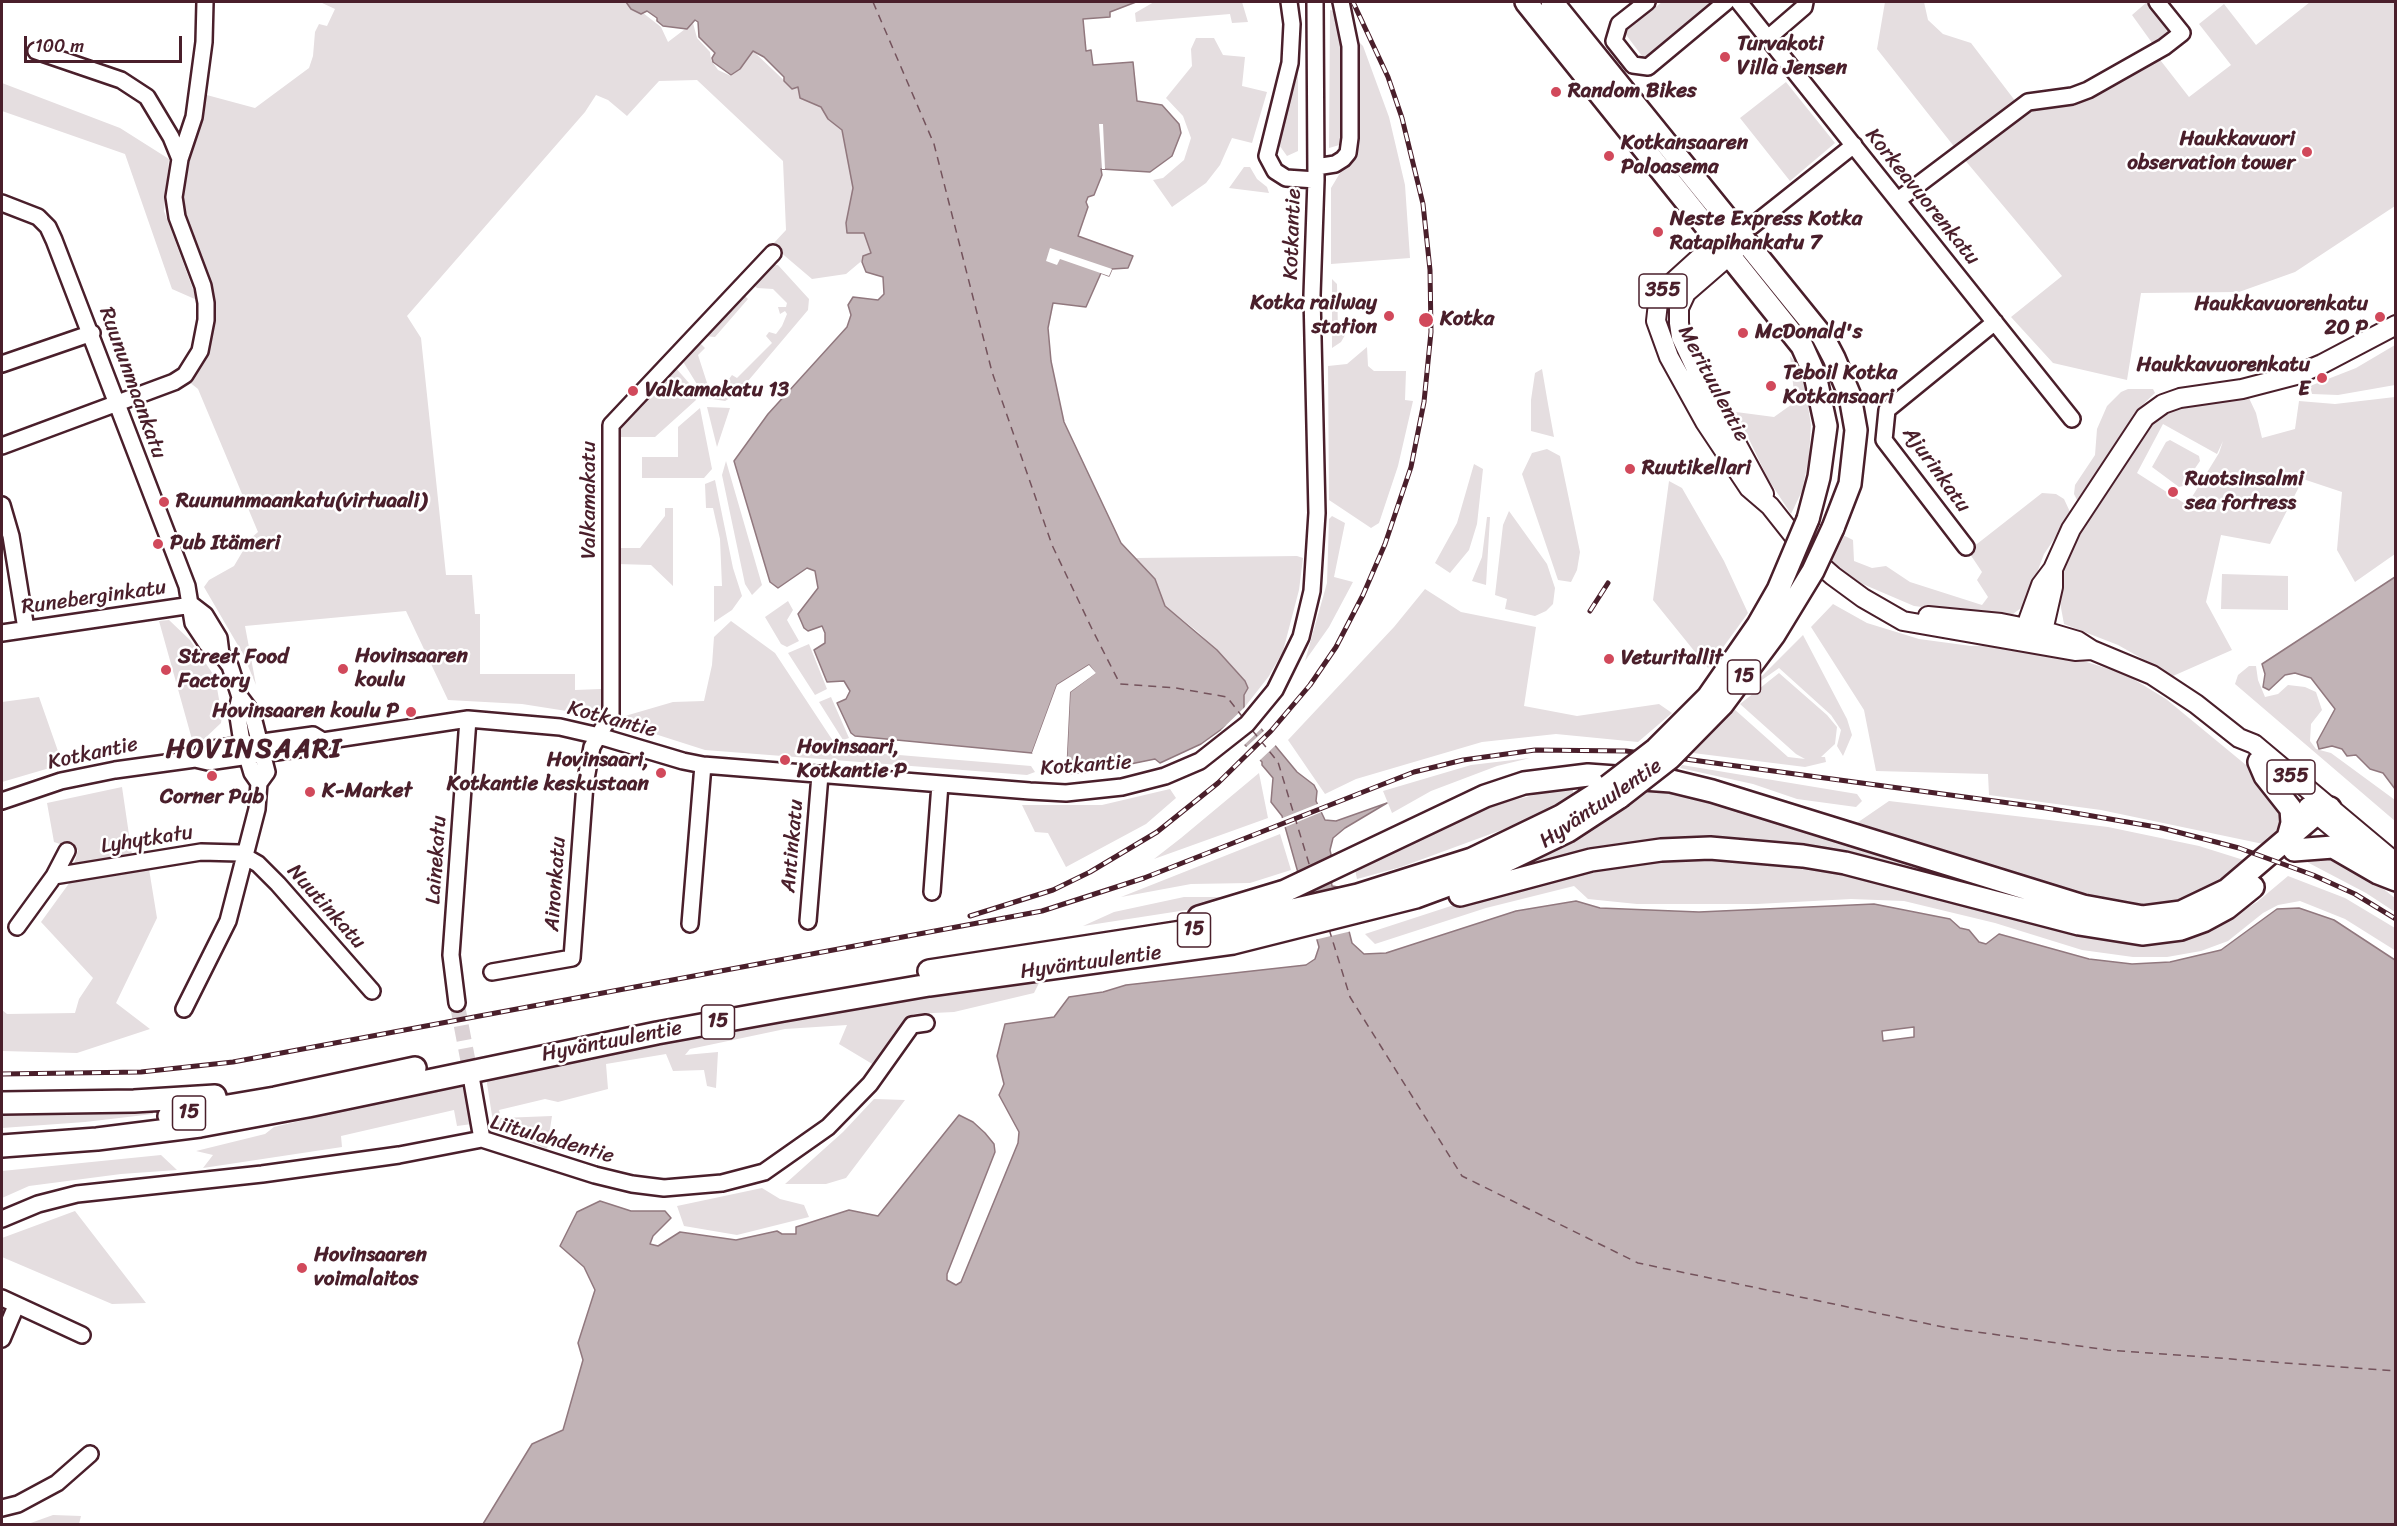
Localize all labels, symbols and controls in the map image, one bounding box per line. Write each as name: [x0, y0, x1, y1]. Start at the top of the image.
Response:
scale bar: [27, 24, 184, 62]
text: 100 m: [35, 30, 84, 62]
place label: Turvakoti Villa Jensen: [1737, 32, 1847, 82]
marker: Turvakoti Villa Jensen: [1718, 50, 1732, 64]
place label: Random Bikes: [1568, 79, 1697, 105]
marker: Random Bikes: [1549, 85, 1563, 99]
street label: Korkeavuorenkatu: [1859, 124, 1985, 270]
place label: Haukkavuori observation tower: [2127, 127, 2295, 177]
place label: Kotkansaaren Paloasema: [1621, 131, 1748, 181]
marker: Haukkavuori observation tower: [2300, 145, 2314, 159]
marker: Kotkansaaren Paloasema: [1602, 149, 1616, 163]
street label: Kotkantie: [1279, 188, 1307, 280]
place label: Neste Express Kotka Ratapihankatu 7: [1670, 207, 1862, 257]
marker: Neste Express Kotka Ratapihankatu 7: [1651, 225, 1665, 239]
road number: 355: [1639, 274, 1687, 308]
place label: Kotka railway station: [1250, 291, 1377, 341]
place label: Haukkavuorenkatu 20 P: [2195, 292, 2368, 342]
street label: Ruununmaankatu: [93, 304, 171, 462]
place label: Kotka: [1440, 307, 1494, 333]
marker: Kotka railway station: [1382, 309, 1396, 323]
marker: Haukkavuorenkatu 20 P: [2373, 310, 2387, 324]
marker: Kotka: [1417, 311, 1435, 329]
place label: McDonald's: [1755, 320, 1862, 346]
street label: Merituulentie: [1672, 322, 1754, 446]
marker: McDonald's: [1736, 326, 1750, 340]
place label: Haukkavuorenkatu E: [2137, 353, 2310, 403]
place label: Teboil Kotka Kotkansaari: [1783, 361, 1897, 411]
marker: Haukkavuorenkatu E: [2315, 371, 2329, 385]
place label: Valkamakatu 13: [645, 378, 789, 404]
marker: Teboil Kotka Kotkansaari: [1764, 379, 1778, 393]
marker: Valkamakatu 13: [626, 384, 640, 398]
street label: Ajurinkatu: [1896, 422, 1976, 518]
street label: Valkamakatu: [577, 441, 603, 559]
place label: Ruutikellari: [1642, 456, 1751, 482]
marker: Ruutikellari: [1623, 462, 1637, 476]
place label: Ruotsinsalmi sea fortress: [2185, 467, 2304, 517]
marker: Ruotsinsalmi sea fortress: [2166, 485, 2180, 499]
place label: Ruununmaankatu(virtuaali): [176, 489, 427, 515]
marker: Ruununmaankatu(virtuaali): [157, 495, 171, 509]
place label: Pub Itämeri: [170, 531, 280, 557]
marker: Pub Itämeri: [151, 537, 165, 551]
street label: Runeberginkatu: [20, 575, 168, 621]
place label: Hovinsaaren koulu: [355, 644, 468, 694]
place label: Street Food Factory: [178, 645, 288, 695]
place label: Veturitallit: [1621, 646, 1723, 672]
marker: Veturitallit: [1602, 652, 1616, 666]
road number: 15: [1728, 660, 1760, 694]
marker: Hovinsaaren koulu: [336, 662, 350, 676]
marker: Street Food Factory: [159, 663, 173, 677]
street label: Kotkantie: [565, 696, 659, 744]
place label: Hovinsaaren koulu P: [212, 699, 399, 725]
marker: Hovinsaaren koulu P: [404, 705, 418, 719]
street label: Kotkantie: [46, 732, 140, 776]
district label: HOVINSAARI: [168, 734, 340, 766]
place label: Hovinsaari, Kotkantie P: [797, 735, 907, 785]
place label: Hovinsaari, Kotkantie keskustaan: [447, 748, 649, 798]
street label: Kotkantie: [1039, 750, 1133, 782]
marker: Hovinsaari, Kotkantie P: [778, 753, 792, 767]
street label: Hyväntuulentie: [1535, 754, 1667, 854]
road number: 355: [2267, 760, 2315, 794]
marker: Hovinsaari, Kotkantie keskustaan: [654, 766, 668, 780]
marker: Corner Pub: [205, 769, 219, 783]
place label: K-Market: [322, 779, 412, 805]
place label: Corner Pub: [160, 785, 264, 811]
marker: K-Market: [303, 785, 317, 799]
street label: Antinkatu: [776, 798, 810, 894]
street label: Lainekatu: [421, 815, 453, 905]
street label: Lyhytkatu: [99, 820, 195, 860]
street label: Ainonkatu: [540, 836, 572, 932]
street label: Nuutinkatu: [281, 859, 371, 955]
road number: 15: [1178, 913, 1210, 947]
street label: Hyväntuulentie: [1019, 941, 1163, 985]
road number: 15: [702, 1005, 734, 1039]
street label: Hyväntuulentie: [540, 1016, 684, 1068]
road number: 15: [172, 1096, 206, 1130]
street label: Liitulahdentie: [487, 1110, 617, 1170]
place label: Hovinsaaren voimalaitos: [314, 1243, 427, 1293]
marker: Hovinsaaren voimalaitos: [295, 1261, 309, 1275]

